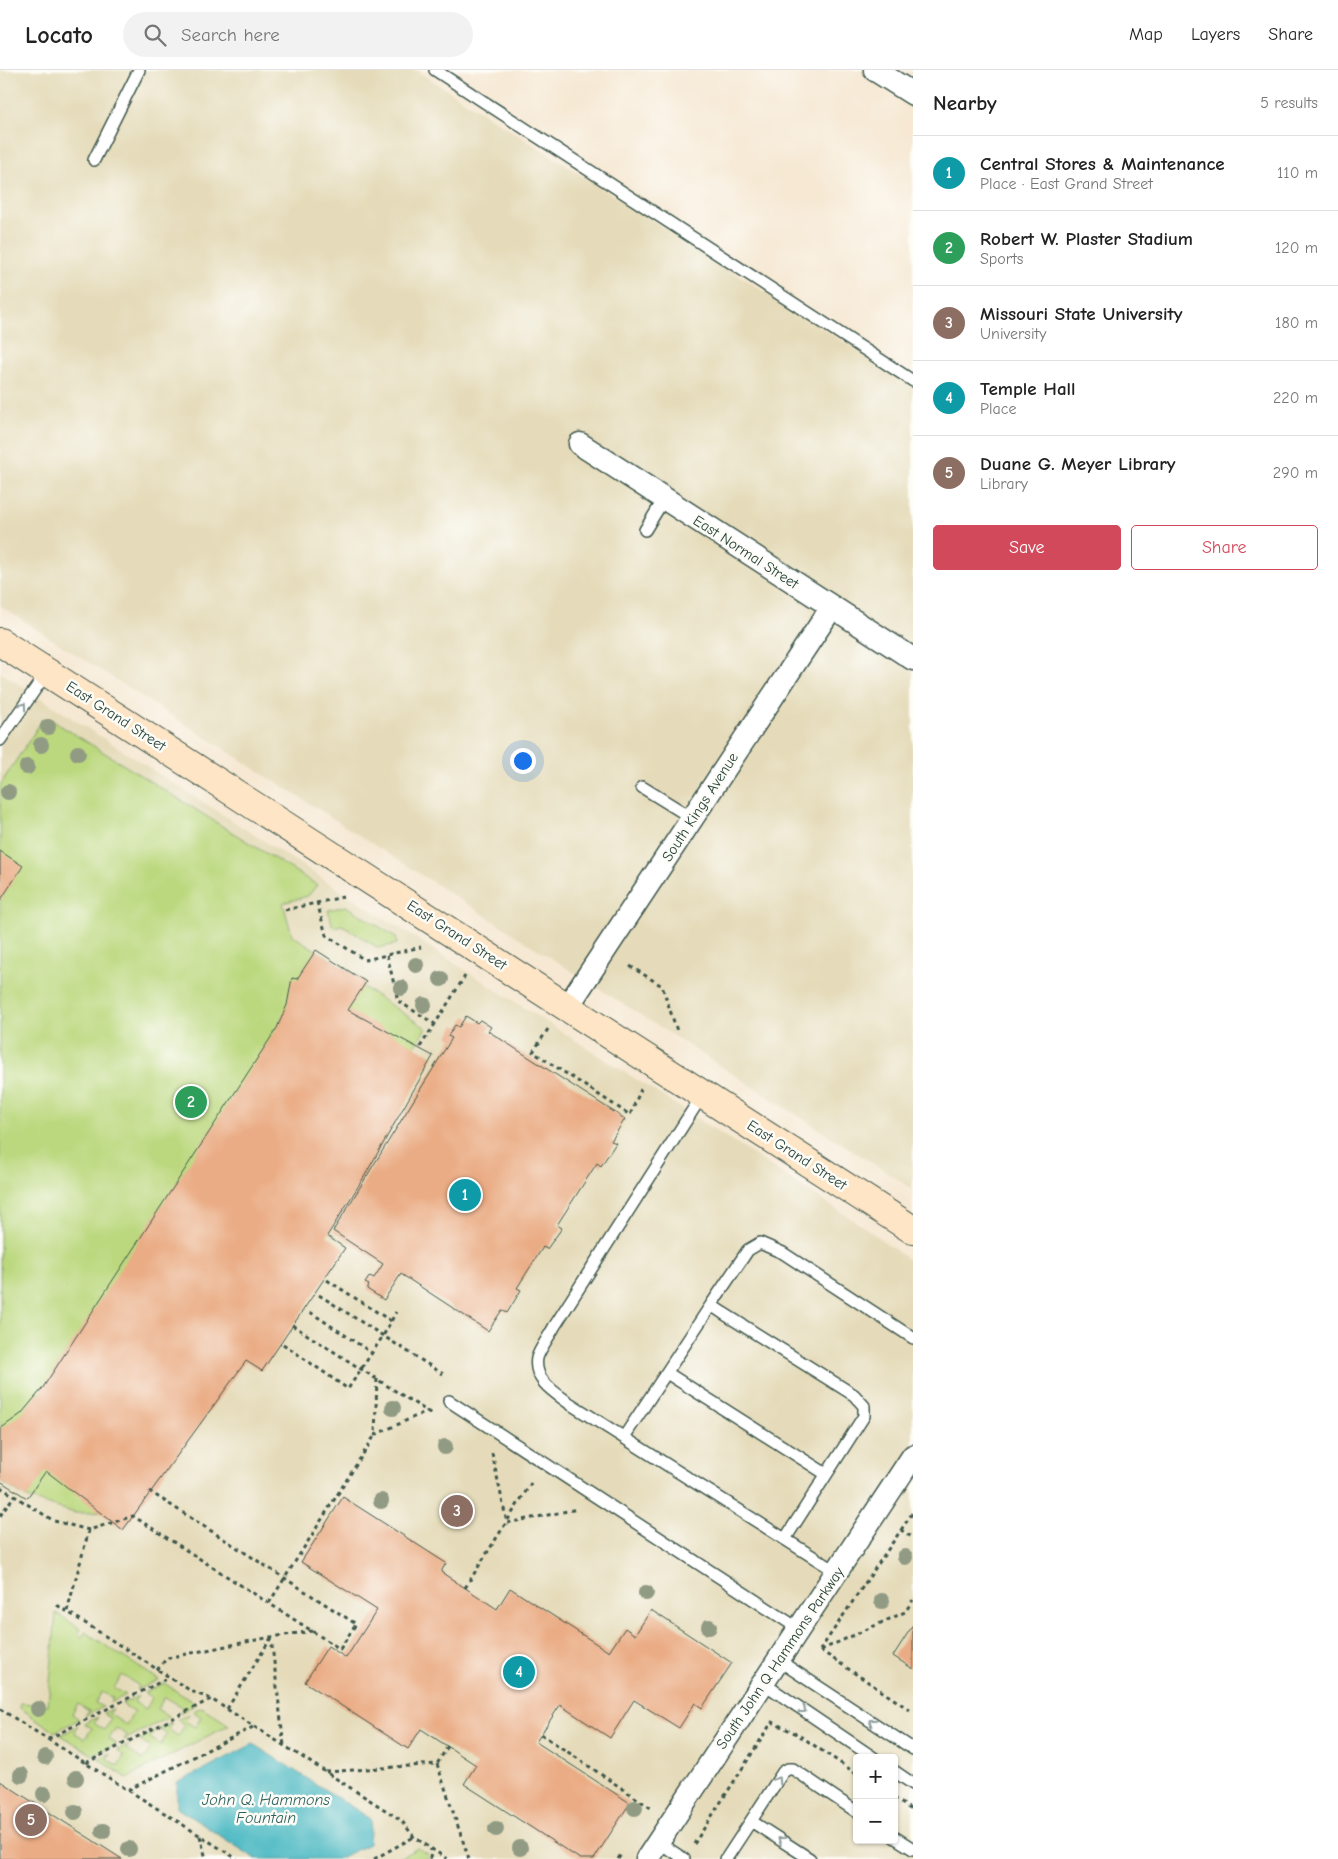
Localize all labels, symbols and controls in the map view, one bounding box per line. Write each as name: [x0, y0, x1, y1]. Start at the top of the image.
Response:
search box: [123, 12, 473, 57]
text: Locato: [25, 21, 93, 49]
icon: search: [141, 21, 169, 49]
text: Search here: [181, 24, 280, 46]
text: Map: [1129, 24, 1163, 45]
text: Layers: [1191, 24, 1240, 45]
text: Share: [1268, 24, 1313, 45]
text: Nearby: [933, 91, 997, 115]
text: 5 results: [1260, 94, 1318, 112]
text: Central Stores & Maintenance: [980, 153, 1225, 175]
text: 1: [946, 164, 952, 182]
text: 110 m: [1277, 164, 1318, 182]
text: Place · East Grand Street: [980, 175, 1153, 193]
text: Robert W. Plaster Stadium: [980, 228, 1193, 250]
text: 2: [945, 239, 953, 257]
text: 120 m: [1275, 239, 1318, 257]
text: Sports: [980, 250, 1023, 268]
text: Missouri State University: [980, 303, 1182, 325]
text: 3: [945, 314, 953, 332]
text: 180 m: [1275, 314, 1318, 332]
text: University: [980, 325, 1046, 343]
text: Temple Hall: [980, 378, 1076, 400]
text: 4: [945, 389, 953, 407]
text: 220 m: [1273, 389, 1318, 407]
text: Place: [980, 400, 1016, 418]
text: Duane G. Meyer Library: [980, 453, 1176, 475]
text: 5: [945, 464, 953, 482]
text: 290 m: [1273, 464, 1318, 482]
text: Library: [980, 475, 1028, 493]
street label: East Normal Street: [690, 511, 803, 593]
button: Save: [933, 525, 1121, 570]
button: Share: [1131, 525, 1318, 570]
street label: East Grand Street: [63, 677, 170, 755]
one-way arrow: [17, 702, 27, 711]
your location: [510, 748, 536, 774]
street label: South Kings Avenue: [658, 749, 742, 865]
street label: East Grand Street: [404, 896, 511, 974]
pin: 2: [175, 1083, 207, 1121]
street label: East Grand Street: [744, 1116, 851, 1194]
pin: 1: [449, 1176, 481, 1214]
pin: 3: [441, 1492, 473, 1530]
street label: South John Q Hammons Parkway: [712, 1563, 848, 1752]
pin: 4: [503, 1653, 535, 1691]
one-way arrow: [798, 1704, 807, 1713]
one-way arrow: [869, 1719, 878, 1728]
map controls: [853, 1754, 898, 1844]
button: +: [853, 1754, 898, 1799]
one-way arrow: [772, 1776, 781, 1786]
water label: John Q. Hammons Fountain: [201, 1791, 330, 1827]
button: −: [853, 1799, 898, 1844]
pin: 5: [15, 1801, 47, 1839]
one-way arrow: [777, 1837, 786, 1846]

